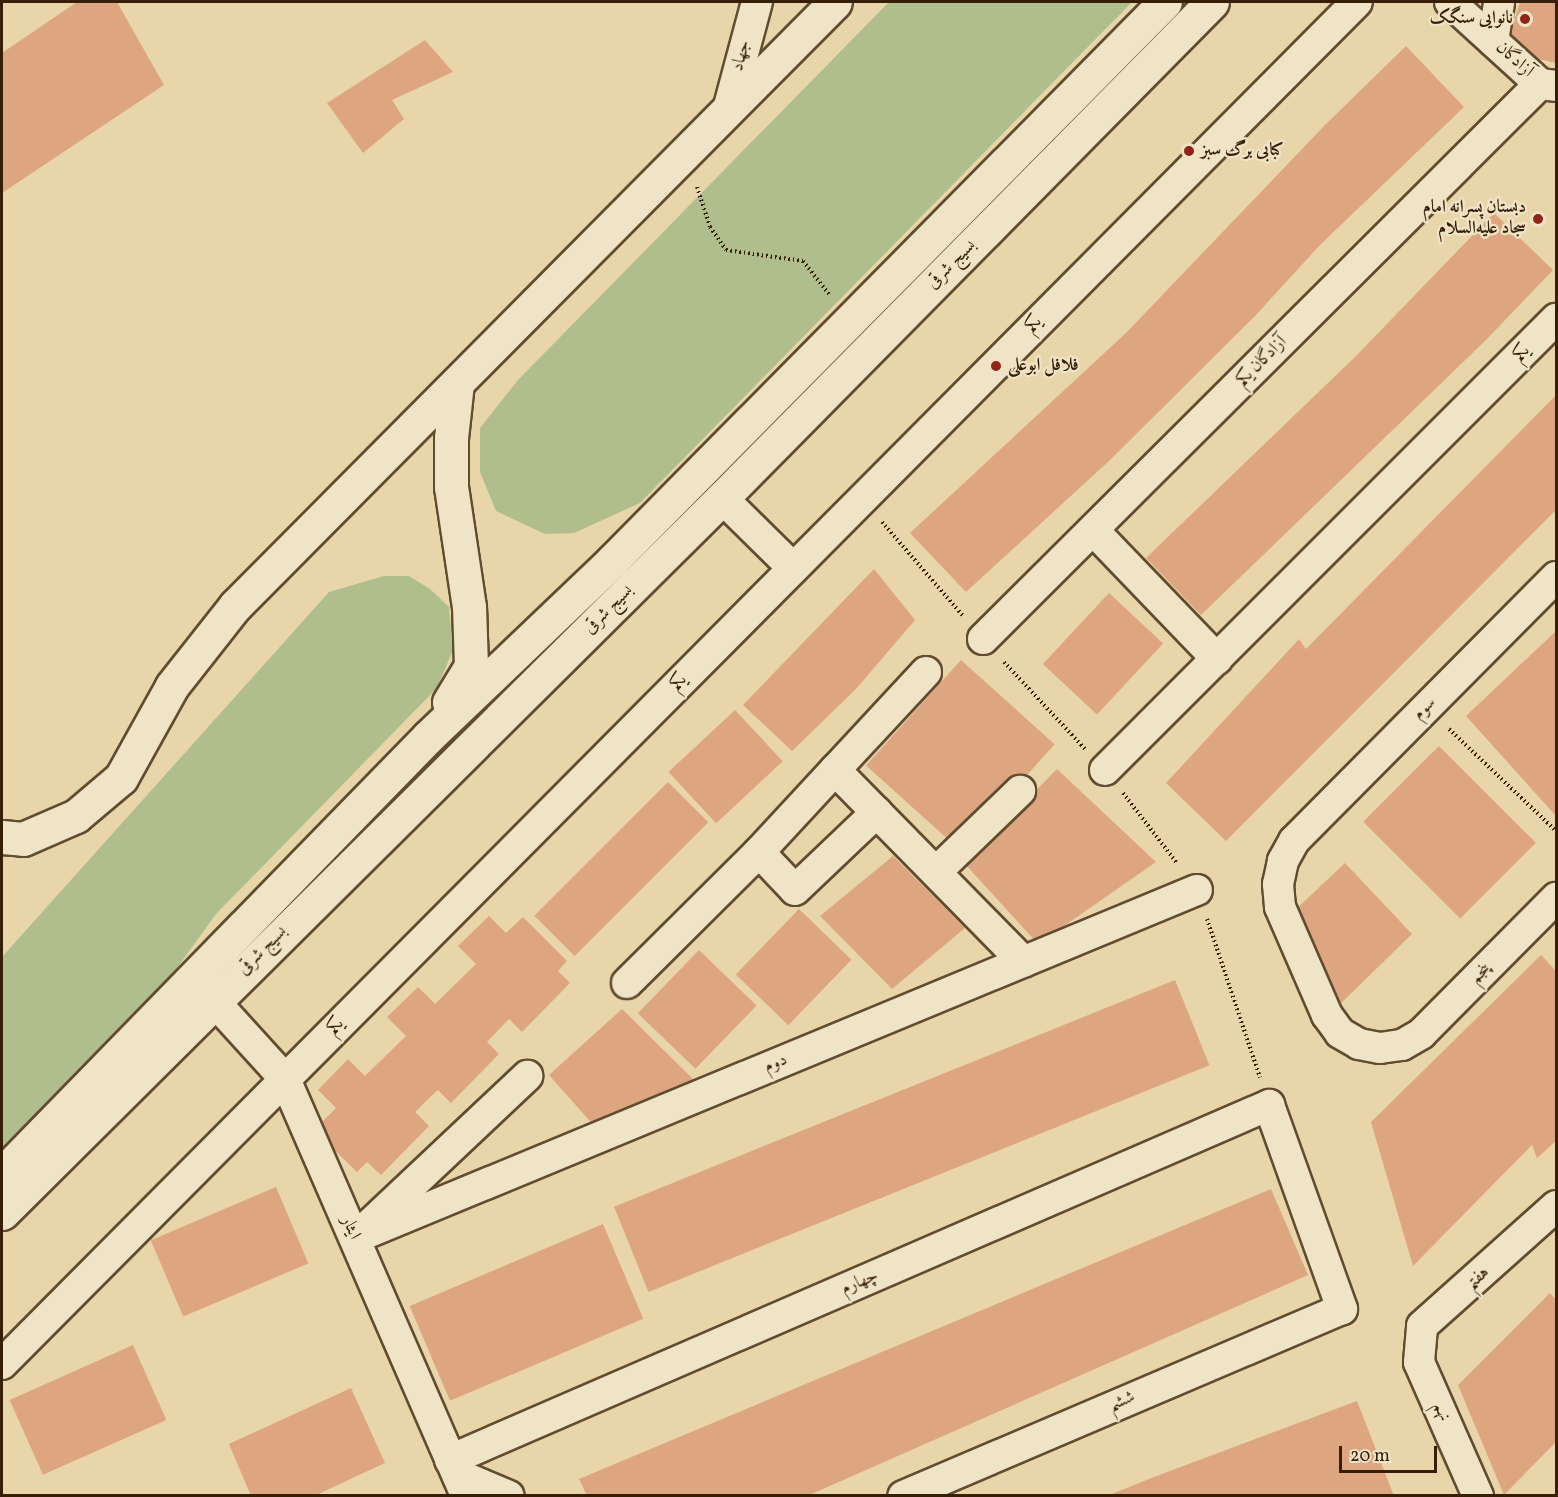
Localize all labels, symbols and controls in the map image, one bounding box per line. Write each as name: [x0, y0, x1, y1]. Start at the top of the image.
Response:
place label: نانوایی سنگک: [1430, 8, 1513, 30]
marker: نانوایی سنگک: [1518, 12, 1532, 26]
street label: آزادگان: [1490, 37, 1538, 83]
street label: جهاد: [728, 38, 756, 74]
place label: کبابی برگ سبز: [1201, 140, 1284, 162]
marker: کبابی برگ سبز: [1182, 144, 1196, 158]
place label: دبستان پسرانه امام سجاد علیه‌السلام: [1423, 198, 1526, 240]
marker: دبستان پسرانه امام سجاد علیه‌السلام: [1531, 212, 1545, 226]
street label: بسیج شرقی: [923, 236, 981, 294]
street label: یکم: [1021, 312, 1047, 338]
street label: آزادگان یکم: [1232, 332, 1292, 392]
street label: یکم: [1509, 341, 1535, 367]
place label: فلافل ابوعلی: [1008, 355, 1079, 377]
marker: فلافل ابوعلی: [989, 359, 1003, 373]
street label: بسیج شرقی: [580, 581, 638, 639]
street label: یکم: [666, 670, 692, 696]
street label: سوم: [1409, 693, 1441, 725]
street label: بسیج شرقی: [234, 922, 292, 980]
street label: پنجم: [1466, 959, 1496, 989]
street label: یکم: [323, 1014, 349, 1040]
street label: دوم: [761, 1050, 791, 1078]
street label: ایثار: [335, 1213, 365, 1243]
street label: هفتم: [1461, 1263, 1495, 1295]
street label: چهارم: [838, 1266, 882, 1300]
street label: ششم: [1105, 1387, 1139, 1417]
street label: نهم: [1427, 1399, 1455, 1425]
scale bar: [1342, 1434, 1440, 1472]
text: 20 m: [1350, 1444, 1390, 1469]

